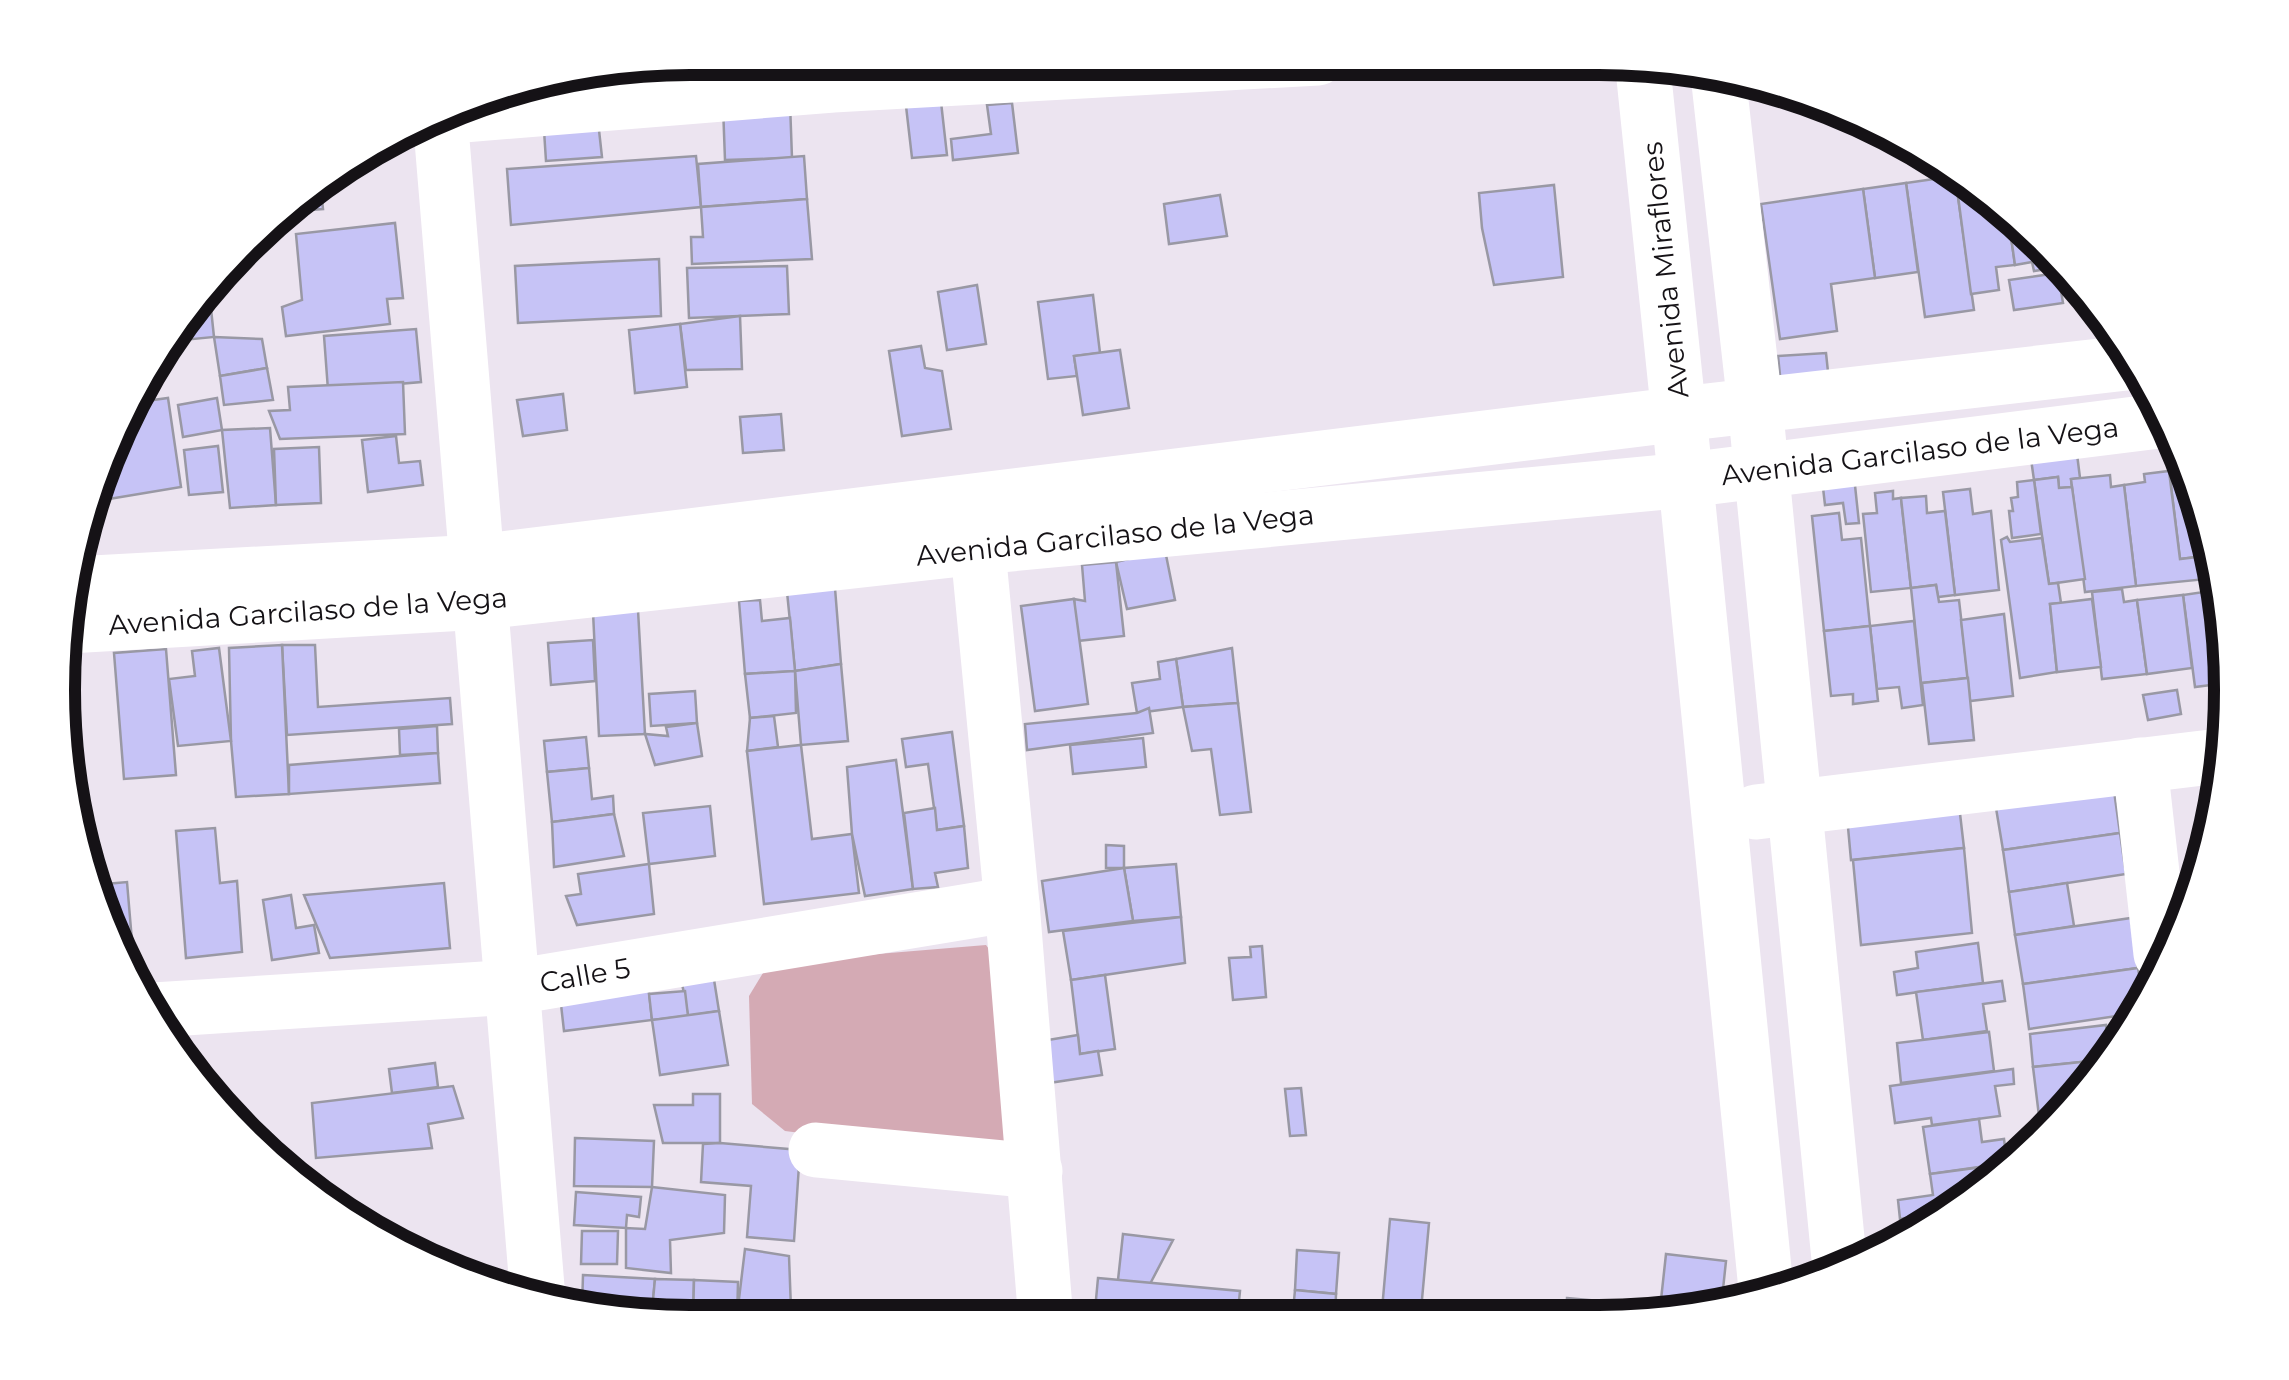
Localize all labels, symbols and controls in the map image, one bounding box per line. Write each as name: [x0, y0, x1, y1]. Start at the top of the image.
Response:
street label: Avenida Miraflores: [1635, 140, 1695, 400]
street label: Avenida Garcilaso de la Vega: [1719, 410, 2121, 492]
street label: Avenida Garcilaso de la Vega: [914, 497, 1316, 573]
street label: Avenida Garcilaso de la Vega: [107, 580, 509, 642]
street label: Calle 5: [537, 950, 633, 1000]

